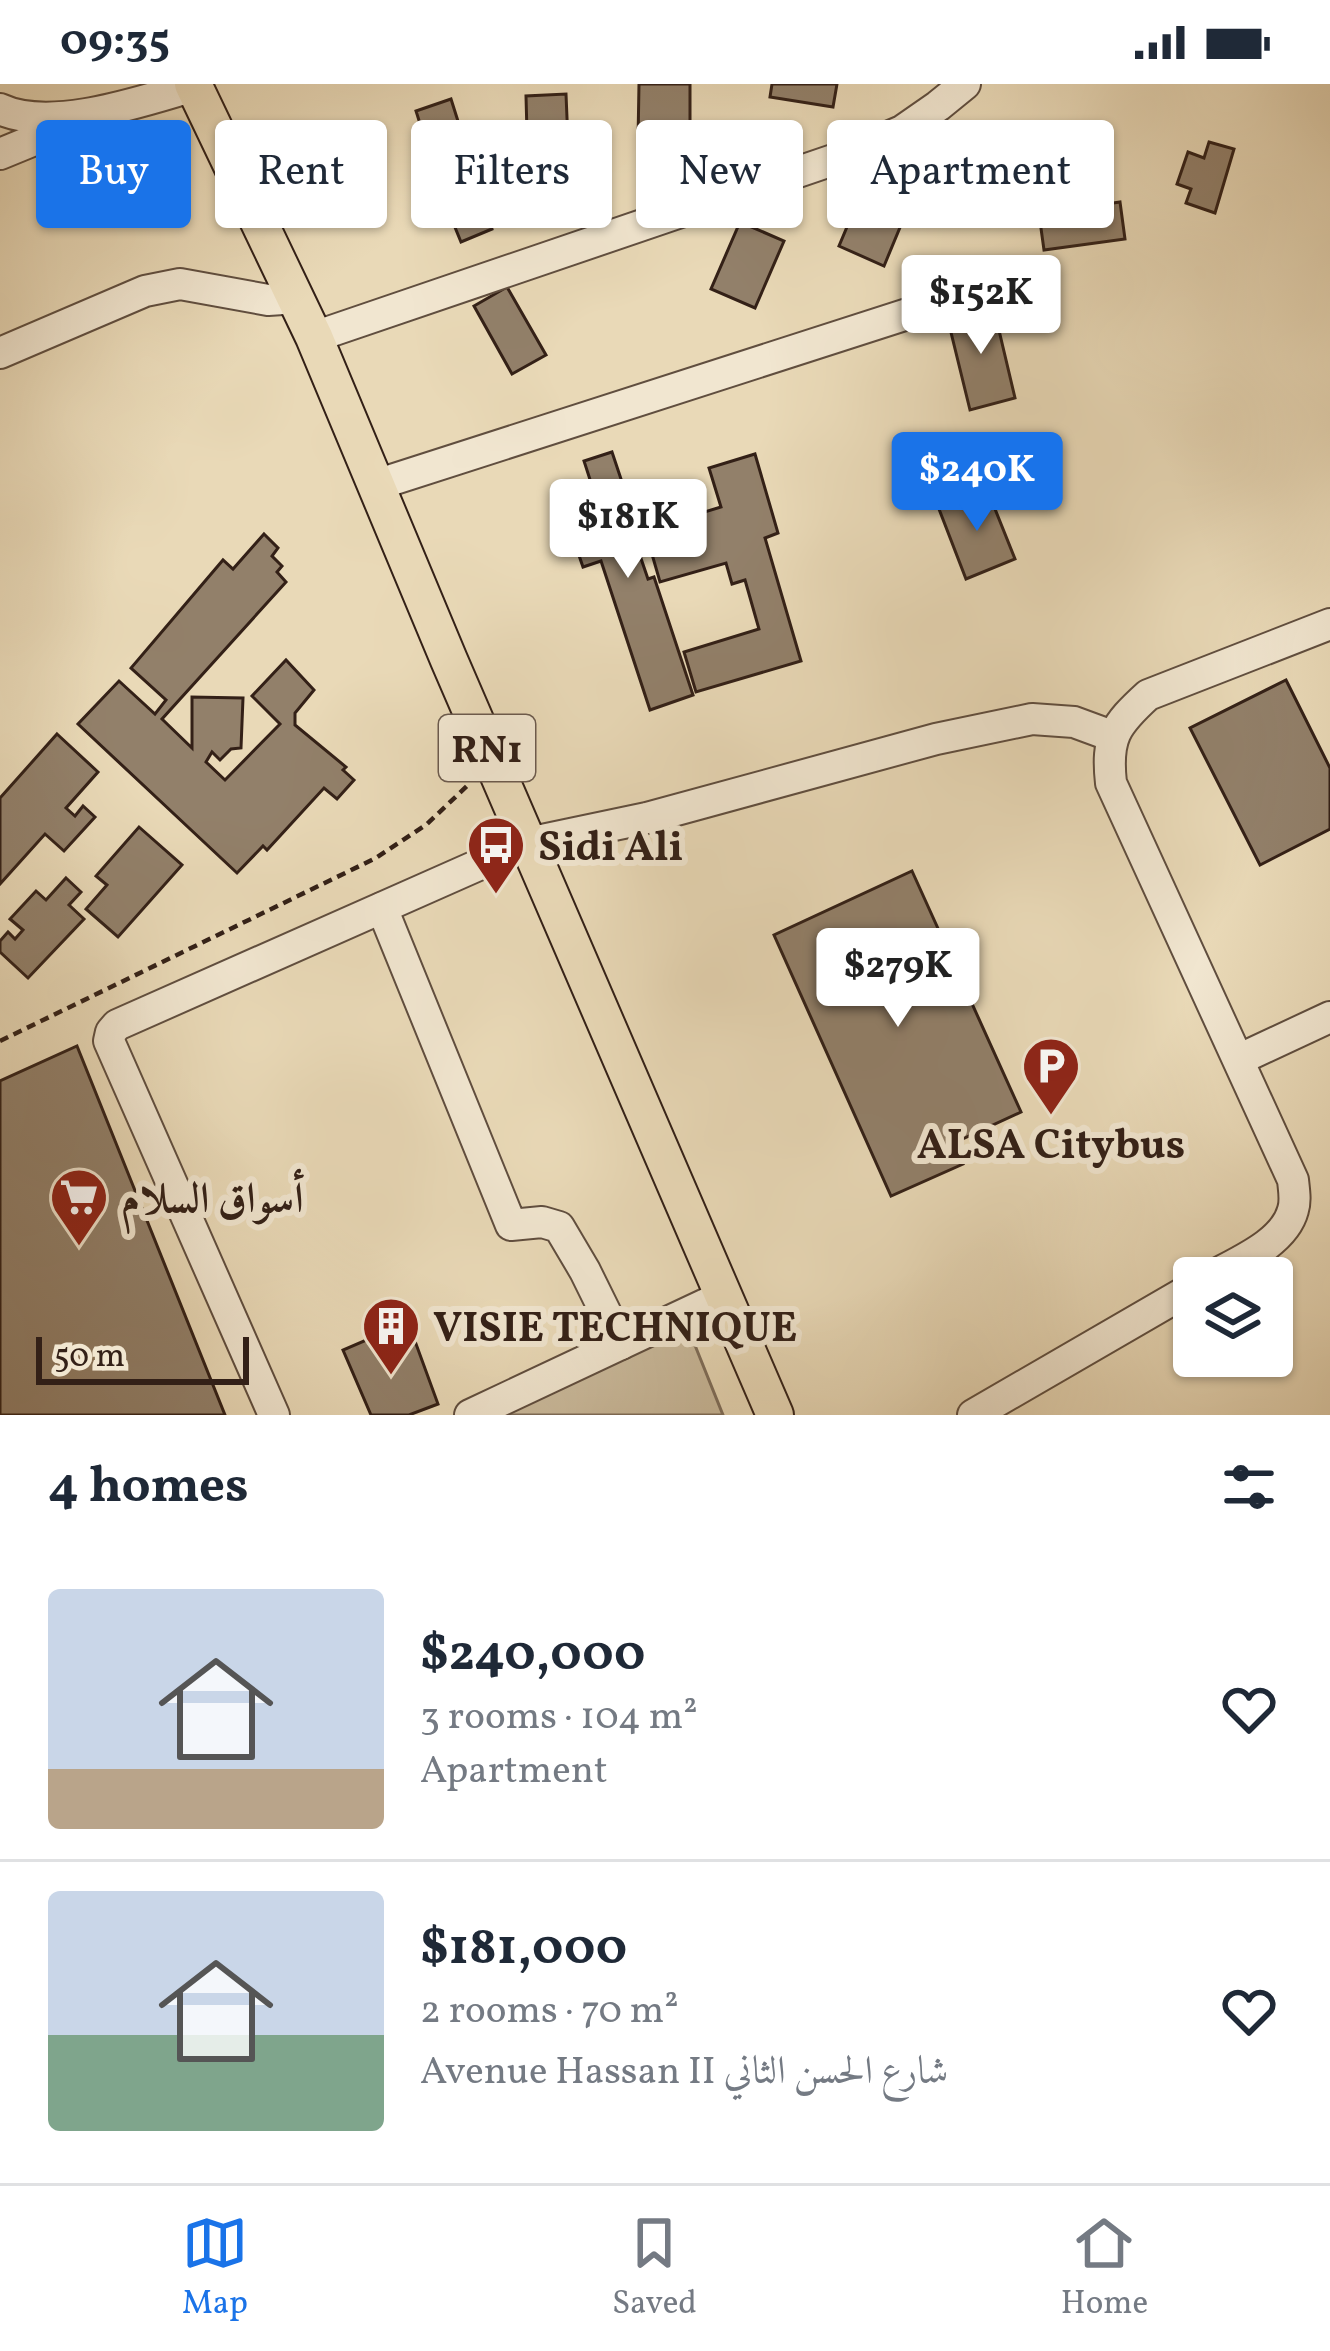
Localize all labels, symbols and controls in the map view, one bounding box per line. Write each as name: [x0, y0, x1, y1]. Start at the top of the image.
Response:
text: 09:35: [60, 11, 170, 74]
chip: Buy: [36, 120, 191, 228]
chip: Rent: [215, 120, 387, 228]
chip: Filters: [411, 120, 612, 228]
chip: New: [636, 120, 803, 228]
chip: Apartment: [827, 120, 1114, 228]
pin: $152K: [897, 255, 1065, 357]
text: $152K: [929, 267, 1033, 321]
pin: $240K: [893, 432, 1061, 534]
text: $240K: [919, 444, 1035, 498]
pin: $181K: [544, 479, 712, 581]
text: $181K: [577, 491, 679, 545]
road number: RN1: [439, 715, 535, 781]
bus stop icon: Sidi Ali: [465, 814, 527, 896]
place label: Sidi Ali: [538, 820, 683, 879]
pin: $279K: [814, 928, 982, 1030]
text: $279K: [843, 940, 953, 994]
parking icon: ALSA Citybus: [1020, 1035, 1082, 1117]
place label: ALSA Citybus: [917, 1118, 1185, 1177]
supermarket icon: أسواق السلام: [48, 1166, 110, 1248]
place label: أسواق السلام: [121, 1168, 304, 1235]
map controls: [1173, 1257, 1293, 1377]
button: layers: [1173, 1257, 1293, 1377]
building icon: VISIE TECHNIQUE: [360, 1295, 422, 1377]
place label: VISIE TECHNIQUE: [433, 1301, 797, 1360]
scale bar: [36, 1331, 249, 1384]
text: 50 m: [54, 1335, 125, 1381]
text: 4 homes: [48, 1452, 249, 1523]
icon: filters: [1216, 1454, 1282, 1520]
text: $240,000: [420, 1620, 646, 1691]
icon: home: [144, 1637, 288, 1781]
icon: heart: [1216, 1676, 1282, 1742]
text: 3 rooms · 104 m²: [420, 1691, 698, 1745]
text: Apartment: [420, 1745, 608, 1799]
text: $181,000: [420, 1914, 627, 1985]
icon: home: [144, 1939, 288, 2083]
icon: heart: [1216, 1978, 1282, 2044]
text: 2 rooms · 70 m²: [420, 1985, 679, 2039]
text: Avenue Hassan II شارع الحسن الثاني: [420, 2046, 948, 2100]
tab: Map: [182, 2210, 248, 2328]
tab: Saved: [612, 2210, 697, 2328]
tab: Home: [1061, 2210, 1148, 2328]

